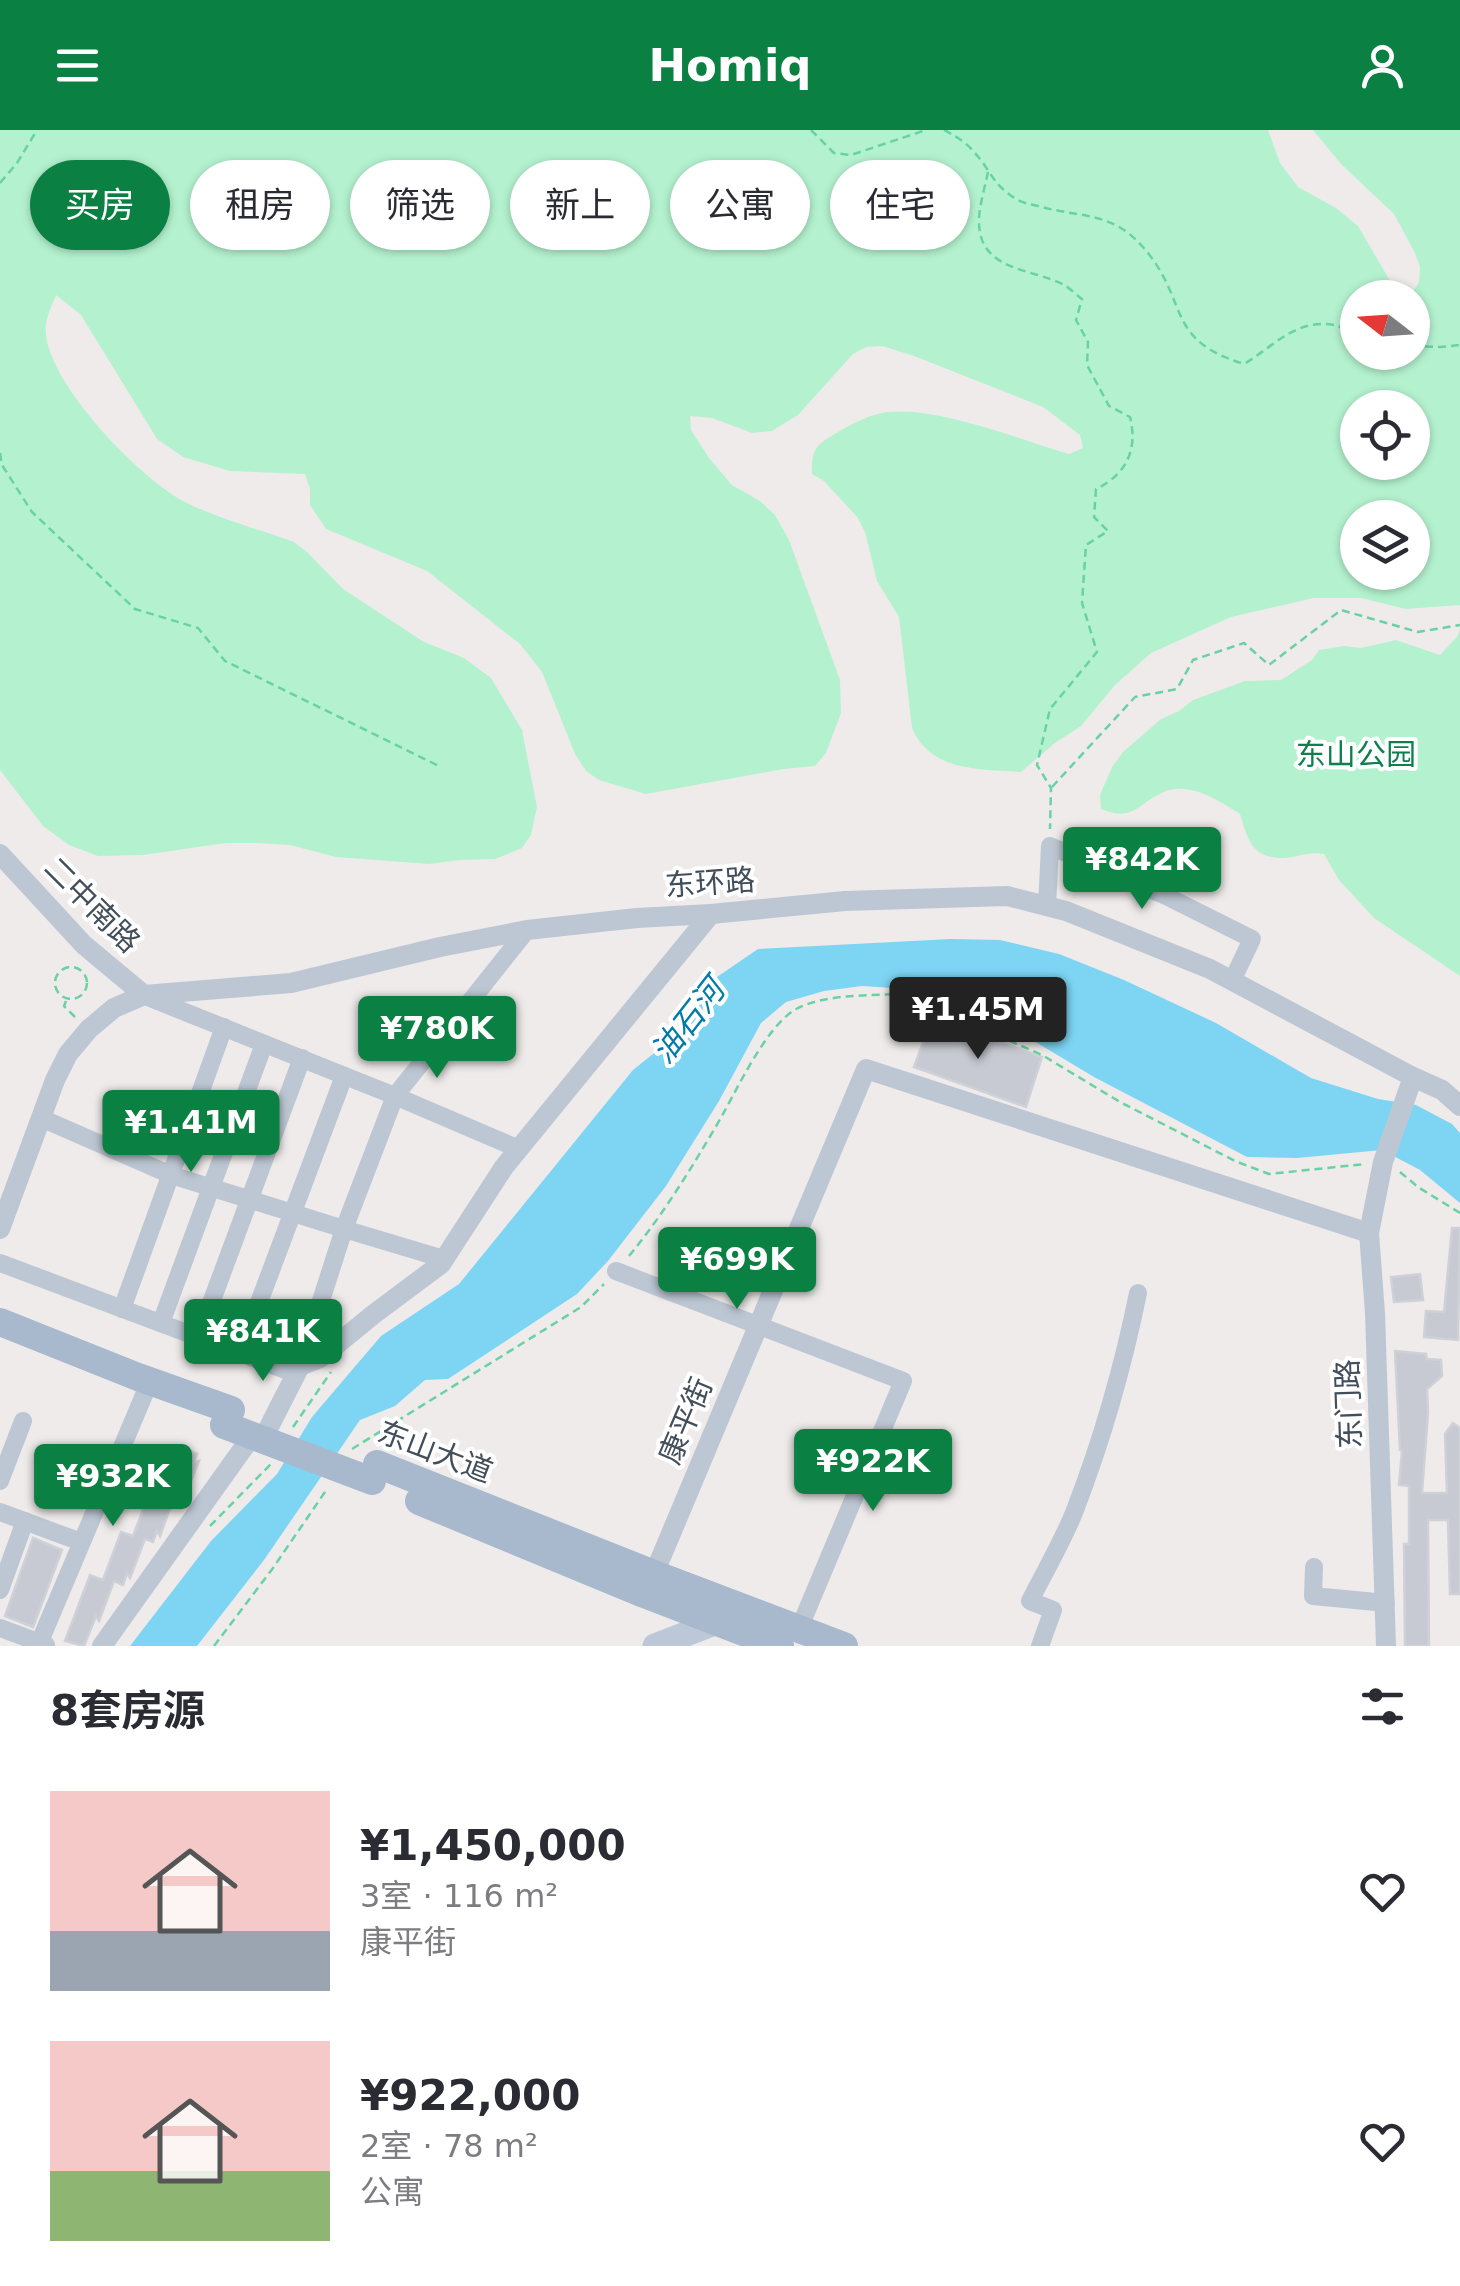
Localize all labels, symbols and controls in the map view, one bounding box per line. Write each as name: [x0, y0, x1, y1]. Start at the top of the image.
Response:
icon: menu: [50, 38, 105, 93]
icon: person: [1355, 38, 1410, 93]
text: Homiq: [648, 39, 812, 92]
chip: 买房: [30, 160, 170, 250]
chip: 租房: [190, 160, 330, 250]
chip: 筛选: [350, 160, 490, 250]
chip: 新上: [510, 160, 650, 250]
chip: 公寓: [670, 160, 810, 250]
chip: 住宅: [830, 160, 970, 250]
north arrow: [1340, 280, 1430, 370]
map controls: [1340, 280, 1430, 590]
button: locate: [1340, 390, 1430, 480]
button: layers: [1340, 500, 1430, 590]
park label: 东山公园: [1296, 737, 1416, 772]
pin: ¥842K: [1072, 827, 1212, 912]
text: ¥842K: [1085, 840, 1199, 878]
street label: 二中南路: [38, 850, 147, 959]
street label: 东环路: [664, 862, 756, 903]
water label: 油石河: [643, 967, 736, 1071]
pin: ¥1.45M: [897, 977, 1059, 1062]
text: ¥1.45M: [911, 990, 1045, 1028]
pin: ¥780K: [367, 996, 507, 1081]
text: ¥780K: [380, 1009, 494, 1047]
pin: ¥1.41M: [110, 1090, 272, 1175]
text: ¥1.41M: [124, 1103, 258, 1141]
pin: ¥699K: [667, 1227, 807, 1312]
text: ¥699K: [680, 1240, 794, 1278]
pin: ¥841K: [193, 1299, 333, 1384]
text: ¥841K: [206, 1312, 320, 1350]
street label: 东门路: [1329, 1358, 1368, 1450]
street label: 康平街: [652, 1373, 719, 1469]
street label: 东山大道: [373, 1414, 497, 1489]
pin: ¥922K: [803, 1429, 943, 1514]
text: ¥922K: [816, 1442, 930, 1480]
pin: ¥932K: [43, 1444, 183, 1529]
text: ¥932K: [56, 1457, 170, 1495]
icon: filters: [1355, 1679, 1410, 1734]
text: 8套房源: [50, 1686, 205, 1735]
text: ¥1,450,000: [360, 1821, 626, 1870]
icon: home: [130, 1831, 250, 1951]
icon: heart: [1355, 1864, 1410, 1919]
text: 3室 · 116 m²: [360, 1877, 558, 1915]
text: 康平街: [360, 1923, 456, 1961]
text: ¥922,000: [360, 2071, 581, 2120]
icon: home: [130, 2081, 250, 2201]
icon: heart: [1355, 2114, 1410, 2169]
text: 2室 · 78 m²: [360, 2127, 538, 2165]
text: 公寓: [360, 2173, 424, 2211]

